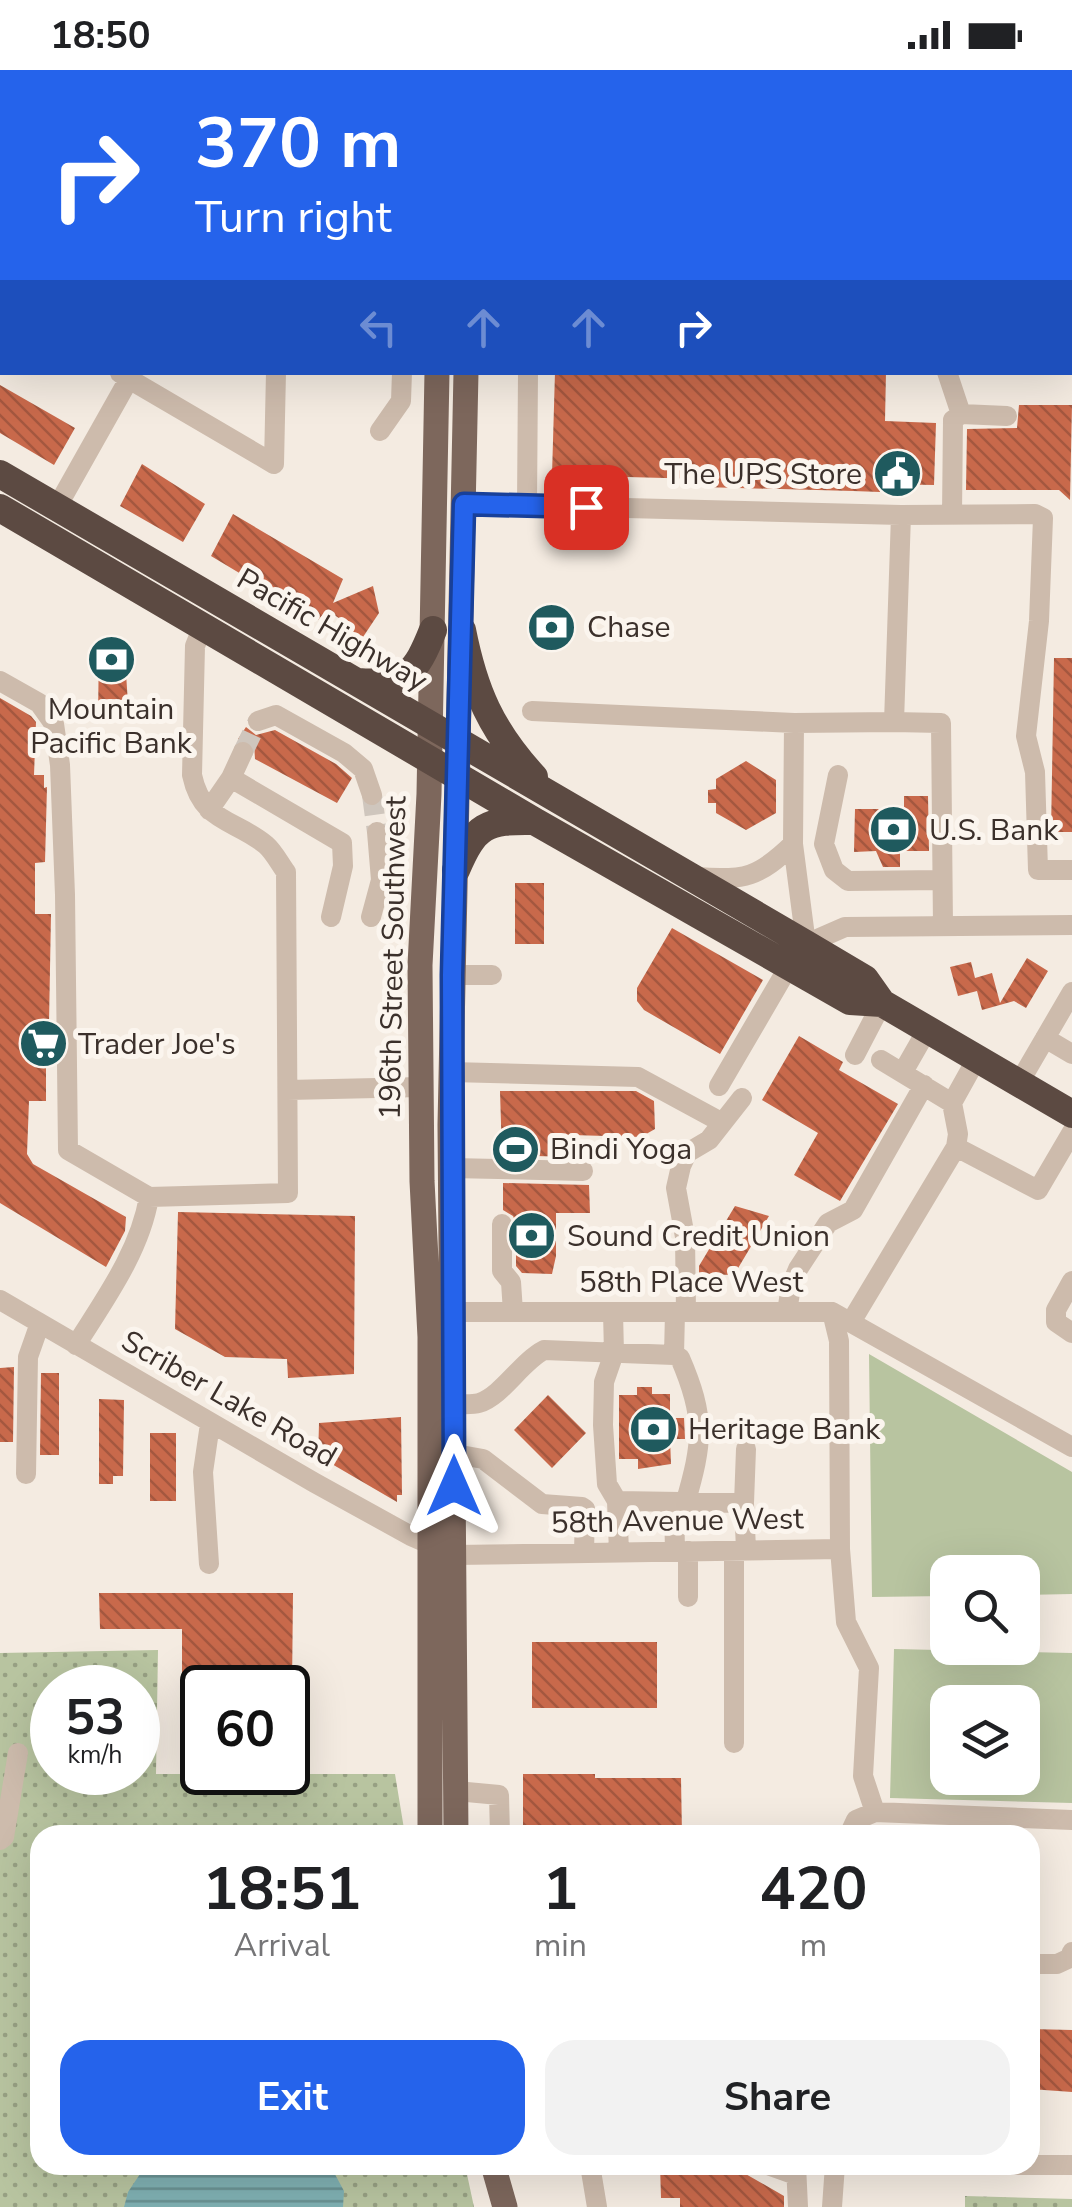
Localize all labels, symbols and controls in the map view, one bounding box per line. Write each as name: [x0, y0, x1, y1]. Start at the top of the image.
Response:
text: 18:50: [50, 10, 151, 61]
text: 370 m: [195, 96, 401, 192]
icon: right: [30, 110, 160, 240]
text: Turn right: [195, 187, 392, 248]
icon: left: [351, 300, 406, 355]
icon: ahead: [456, 300, 511, 355]
icon: ahead: [561, 300, 616, 355]
icon: right: [666, 300, 721, 355]
public building icon: The UPS Store: [871, 448, 923, 500]
place label: The UPS Store: [664, 454, 862, 495]
pin: [544, 465, 629, 550]
icon: arrive: [559, 480, 614, 535]
street label: Pacific Highway: [229, 559, 435, 701]
bank icon: Chase: [526, 601, 578, 653]
place label: Chase: [587, 607, 671, 648]
bank icon: Mountain Pacific Bank: [85, 634, 137, 686]
place label: Mountain Pacific Bank: [30, 689, 193, 764]
street label: 196th Street Southwest: [370, 795, 416, 1120]
bank icon: U.S. Bank: [868, 804, 920, 856]
place label: U.S. Bank: [929, 810, 1059, 851]
supermarket icon: Trader Joe's: [17, 1018, 69, 1070]
place label: Trader Joe's: [78, 1024, 236, 1065]
sports icon: Bindi Yoga: [489, 1123, 541, 1175]
place label: Bindi Yoga: [550, 1129, 692, 1170]
bank icon: Sound Credit Union: [506, 1210, 558, 1262]
place label: Sound Credit Union: [567, 1216, 830, 1257]
street label: 58th Place West: [579, 1262, 804, 1303]
street label: Scriber Lake Road: [114, 1321, 344, 1477]
bank icon: Heritage Bank: [627, 1403, 679, 1455]
place label: Heritage Bank: [688, 1409, 881, 1450]
position arrow: [402, 1434, 506, 1538]
street label: 58th Avenue West: [550, 1498, 804, 1544]
map controls: [930, 1555, 1040, 1795]
button: search: [930, 1555, 1040, 1665]
speed limit sign: 60: [180, 1665, 310, 1795]
text: 53: [65, 1683, 125, 1752]
button: layers: [930, 1685, 1040, 1795]
text: km/h: [67, 1738, 123, 1772]
text: 18:51: [203, 1848, 361, 1930]
text: 1: [542, 1848, 578, 1930]
text: 420: [759, 1848, 867, 1930]
text: Arrival: [234, 1924, 330, 1967]
text: min: [534, 1924, 587, 1967]
text: m: [800, 1924, 827, 1967]
button: Exit: [60, 2040, 525, 2155]
button: Share: [545, 2040, 1010, 2155]

